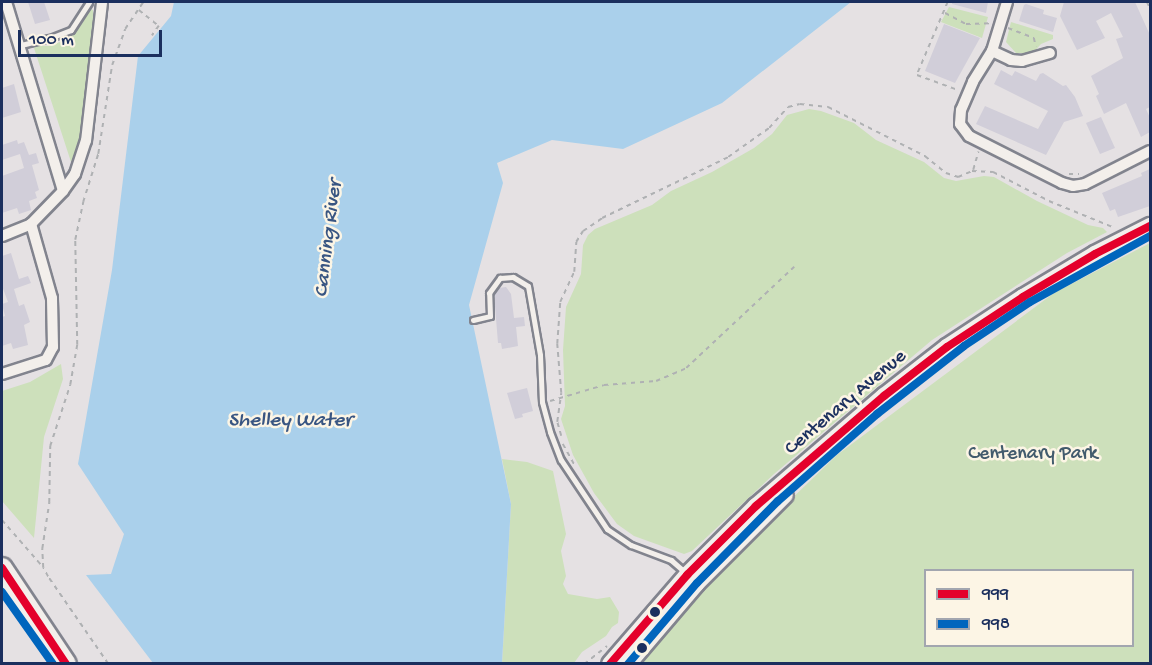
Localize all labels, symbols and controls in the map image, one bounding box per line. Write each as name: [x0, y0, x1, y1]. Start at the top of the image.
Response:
scale bar: [21, 18, 165, 56]
text: 100 m: [29, 30, 74, 51]
water label: Canning River: [310, 179, 350, 299]
street label: Centenary Avenue: [780, 345, 912, 461]
water label: Shelley Water: [228, 409, 352, 435]
park label: Centenary Park: [968, 442, 1098, 466]
legend: [924, 569, 1134, 647]
text: 999: [982, 584, 1009, 605]
unlabelled marker: [649, 606, 661, 618]
text: 998: [982, 614, 1010, 635]
unlabelled marker: [636, 642, 648, 654]

